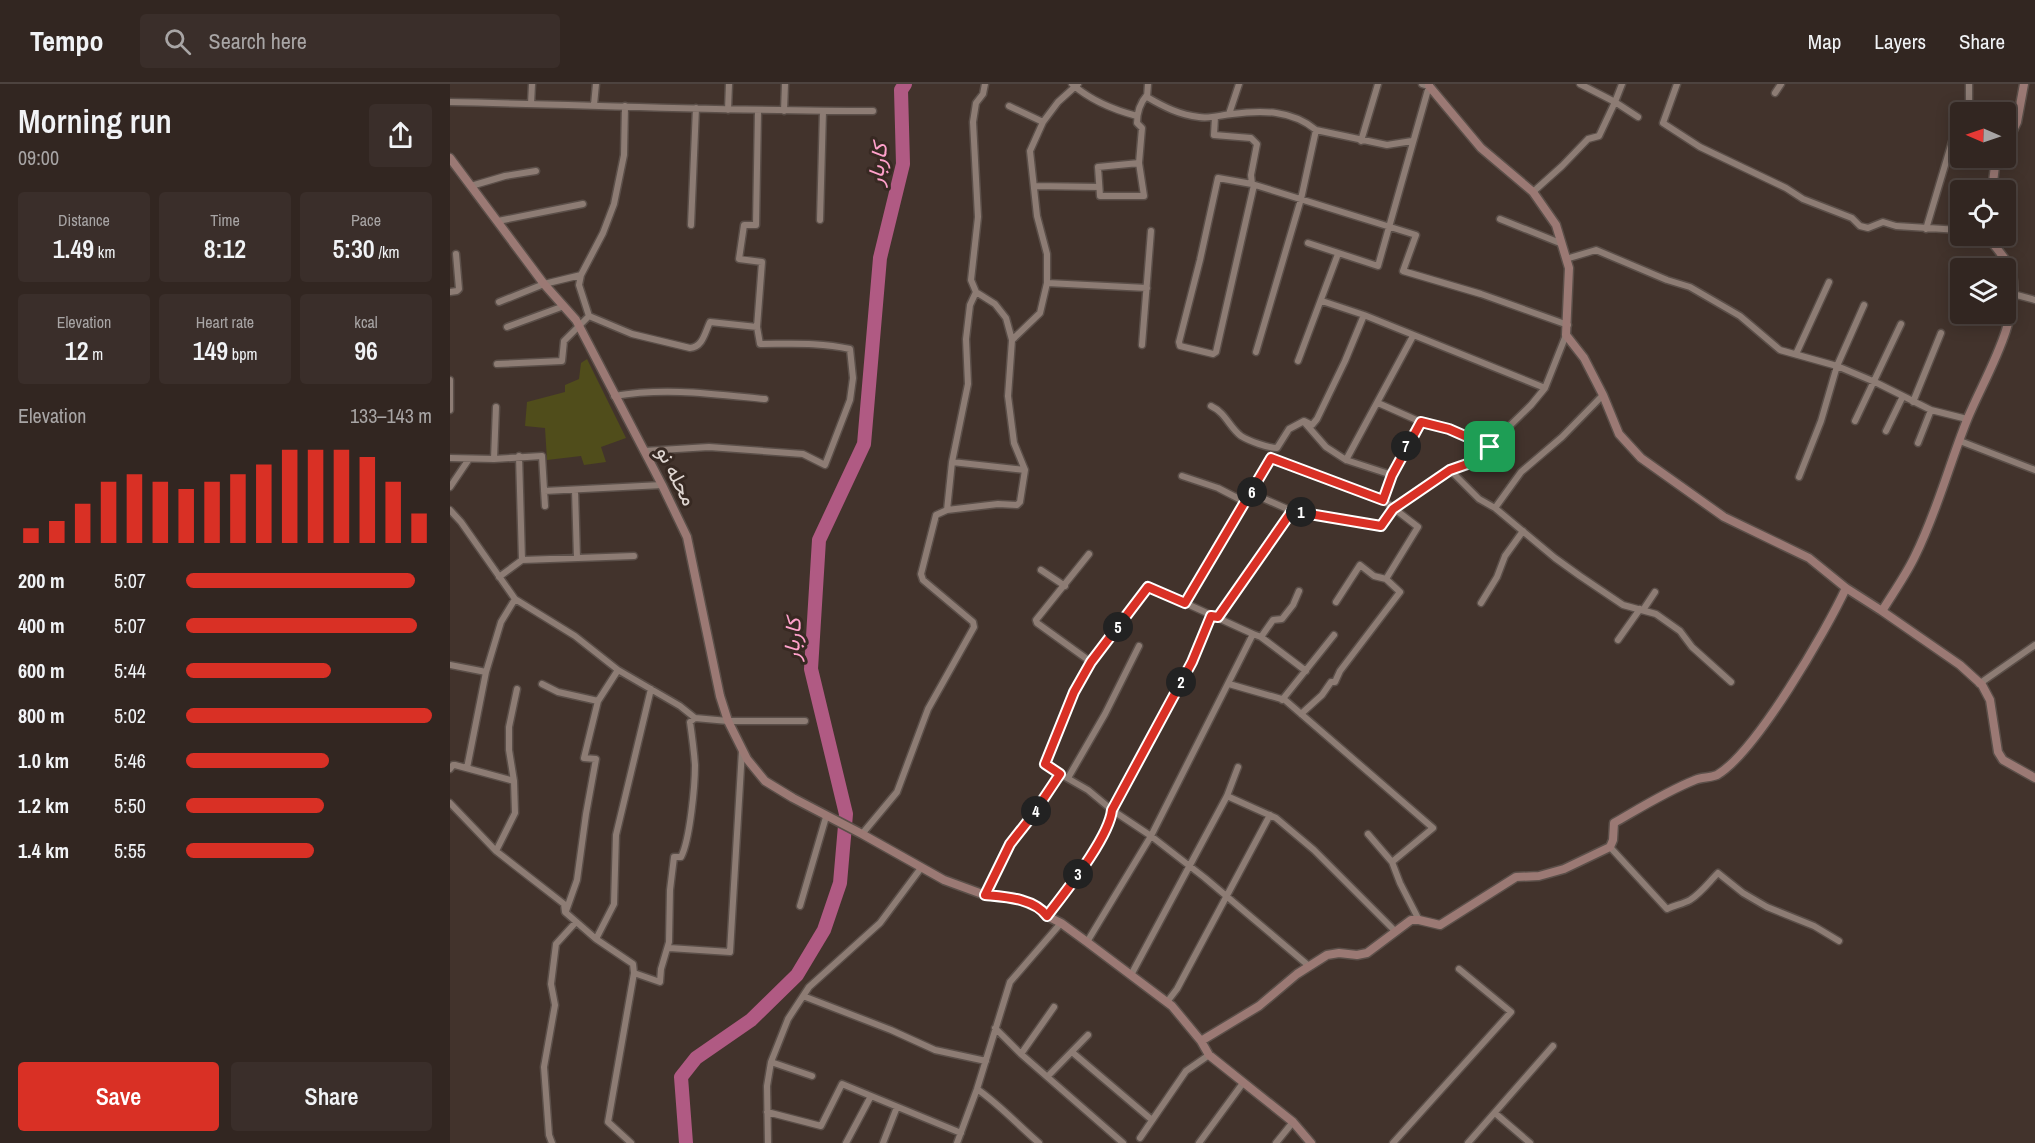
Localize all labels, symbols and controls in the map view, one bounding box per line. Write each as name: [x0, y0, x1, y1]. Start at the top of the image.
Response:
search box: [140, 14, 560, 68]
text: Tempo: [30, 22, 104, 60]
icon: search: [161, 25, 194, 58]
text: Search here: [209, 26, 307, 56]
text: Map: [1808, 27, 1841, 56]
text: Layers: [1874, 27, 1926, 56]
text: Share: [1959, 27, 2005, 56]
text: Morning run: [18, 99, 172, 143]
north arrow: [1950, 102, 2016, 168]
map controls: [1950, 102, 2016, 324]
button: share: [369, 104, 432, 167]
water label: کاربار: [859, 138, 895, 189]
text: 09:00: [18, 144, 59, 171]
button: locate: [1950, 180, 2016, 246]
text: Distance: [58, 209, 110, 231]
text: Time: [210, 209, 240, 231]
text: Pace: [351, 209, 381, 231]
text: 1.49: [53, 231, 94, 266]
text: 8:12: [204, 231, 246, 266]
text: 5:30: [332, 231, 375, 266]
text: km: [94, 241, 115, 263]
text: /km: [375, 241, 400, 263]
button: layers: [1950, 258, 2016, 324]
text: Elevation: [57, 311, 111, 333]
text: Heart rate: [196, 311, 254, 333]
text: kcal: [354, 311, 378, 333]
text: 12: [65, 333, 89, 368]
text: 149: [193, 333, 228, 368]
text: 96: [354, 333, 378, 368]
text: m: [89, 343, 103, 365]
text: bpm: [228, 343, 257, 365]
text: Elevation: [18, 402, 86, 429]
text: 133–143 m: [350, 402, 432, 429]
pin: [1464, 421, 1515, 472]
icon: arrive: [1473, 430, 1506, 463]
pin: 7: [1391, 431, 1421, 461]
text: 7: [1402, 435, 1410, 457]
street label: محله نو: [650, 441, 704, 511]
pin: 6: [1237, 477, 1267, 507]
text: 6: [1248, 481, 1256, 503]
pin: 1: [1286, 497, 1316, 527]
text: 1: [1297, 501, 1305, 523]
text: 200 m: [18, 567, 65, 594]
text: 5:07: [114, 567, 146, 594]
text: 400 m: [18, 612, 65, 639]
text: 5:07: [114, 612, 146, 639]
pin: 5: [1103, 612, 1133, 642]
water label: کاربار: [776, 614, 808, 663]
text: 5: [1114, 616, 1122, 638]
text: 600 m: [18, 657, 65, 684]
text: 5:44: [114, 657, 146, 684]
pin: 2: [1166, 667, 1196, 697]
text: 2: [1177, 671, 1185, 693]
text: 800 m: [18, 702, 65, 729]
text: 5:02: [114, 702, 146, 729]
text: 1.0 km: [18, 747, 69, 774]
text: 5:46: [114, 747, 146, 774]
text: 1.2 km: [18, 792, 69, 819]
text: 5:50: [114, 792, 146, 819]
pin: 4: [1021, 796, 1051, 826]
text: 4: [1032, 800, 1040, 822]
text: 1.4 km: [18, 837, 69, 864]
text: 5:55: [114, 837, 146, 864]
pin: 3: [1063, 859, 1093, 889]
text: 3: [1074, 863, 1082, 885]
button: Save: [18, 1062, 219, 1131]
button: Share: [231, 1062, 432, 1131]

